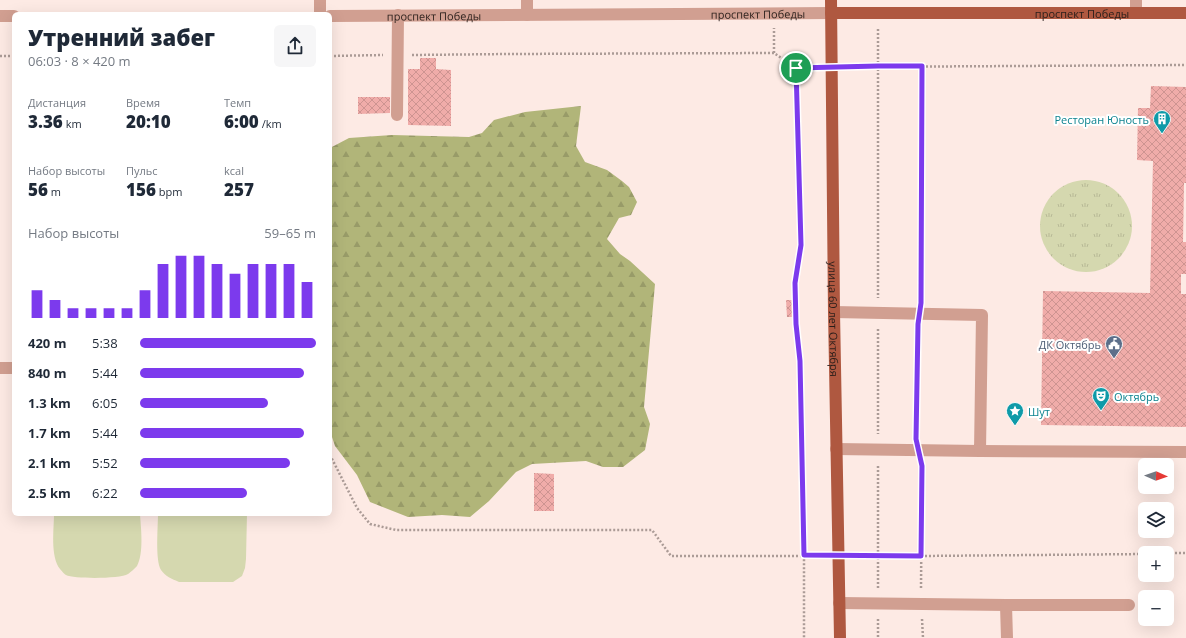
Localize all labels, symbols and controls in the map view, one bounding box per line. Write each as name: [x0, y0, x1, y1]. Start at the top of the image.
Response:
street label: проспект Победы: [711, 6, 805, 21]
street label: проспект Победы: [1035, 6, 1129, 21]
street label: проспект Победы: [387, 8, 481, 23]
text: Утренний забег: [28, 22, 215, 52]
button: share: [274, 25, 316, 67]
pin: [779, 51, 813, 85]
text: 06:03 · 8 × 420 m: [28, 52, 131, 70]
icon: arrive: [785, 57, 807, 79]
text: Дистанция: [28, 95, 86, 110]
text: Время: [126, 95, 160, 110]
text: Темп: [224, 95, 251, 110]
building icon: Ресторан Юность: [1152, 109, 1172, 134]
text: 3.36: [28, 110, 63, 133]
text: 20:10: [126, 110, 171, 133]
text: 6:00: [224, 110, 259, 133]
place label: Ресторан Юность: [1054, 112, 1149, 127]
text: km: [63, 116, 82, 131]
text: /km: [259, 116, 282, 131]
text: Набор высоты: [28, 163, 105, 178]
text: Пульс: [126, 163, 158, 178]
text: kcal: [224, 163, 244, 178]
text: 56: [28, 178, 48, 201]
text: 156: [126, 178, 156, 201]
text: 257: [224, 178, 254, 201]
text: m: [48, 184, 61, 199]
text: bpm: [156, 184, 182, 199]
text: Набор высоты: [28, 224, 119, 242]
text: 59–65 m: [264, 224, 316, 242]
street label: улица 60 лет Октября: [826, 261, 843, 377]
text: 420 m: [28, 334, 66, 352]
text: 5:38: [92, 334, 118, 352]
public building icon: ДК Октябрь: [1104, 334, 1124, 359]
place label: ДК Октябрь: [1039, 337, 1101, 352]
text: 840 m: [28, 364, 66, 382]
text: 5:44: [92, 364, 118, 382]
theatre icon: Октябрь: [1091, 386, 1111, 411]
place label: Октябрь: [1114, 389, 1159, 404]
text: 1.3 km: [28, 394, 71, 412]
text: 6:05: [92, 394, 118, 412]
place icon: Шут: [1005, 401, 1025, 426]
place label: Шут: [1028, 404, 1050, 419]
text: 1.7 km: [28, 424, 71, 442]
text: 5:44: [92, 424, 118, 442]
text: 2.1 km: [28, 454, 71, 472]
text: 5:52: [92, 454, 118, 472]
north arrow: [1138, 458, 1174, 494]
map controls: [1138, 458, 1174, 626]
text: 2.5 km: [28, 484, 71, 502]
text: 6:22: [92, 484, 118, 502]
button: layers: [1138, 502, 1174, 538]
button: +: [1138, 546, 1174, 582]
button: −: [1138, 590, 1174, 626]

